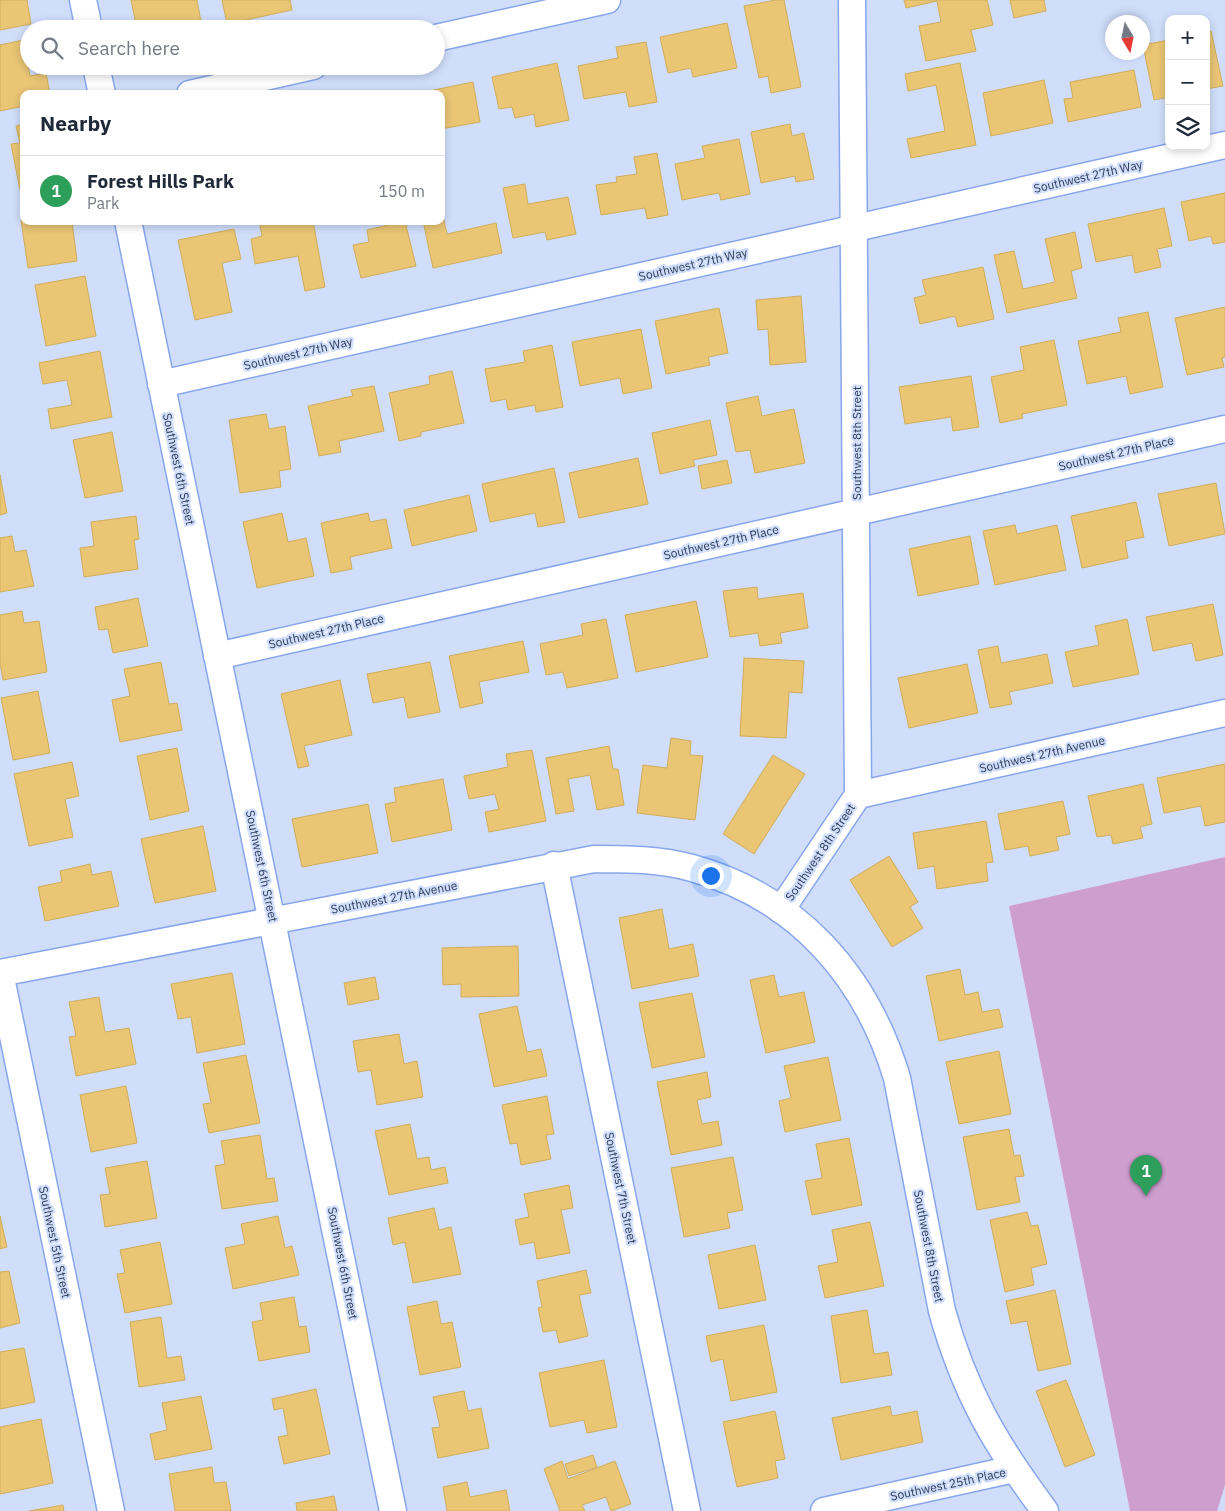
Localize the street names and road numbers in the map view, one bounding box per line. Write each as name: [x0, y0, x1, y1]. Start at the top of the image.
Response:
street label: Southwest 27th Way: [1032, 156, 1144, 196]
street label: Southwest 27th Way: [637, 244, 749, 284]
street label: Southwest 27th Way: [242, 333, 354, 373]
street label: Southwest 8th Street: [849, 386, 864, 500]
street label: Southwest 6th Street: [160, 412, 198, 526]
street label: Southwest 27th Place: [1057, 432, 1175, 474]
street label: Southwest 27th Place: [662, 521, 780, 563]
street label: Southwest 27th Place: [267, 610, 385, 652]
street label: Southwest 27th Avenue: [978, 732, 1107, 776]
street label: Southwest 8th Street: [782, 801, 858, 903]
street label: Southwest 6th Street: [243, 809, 281, 923]
street label: Southwest 27th Avenue: [330, 877, 459, 917]
street label: Southwest 7th Street: [602, 1131, 640, 1245]
street label: Southwest 5th Street: [36, 1185, 74, 1299]
street label: Southwest 8th Street: [911, 1189, 947, 1303]
street label: Southwest 6th Street: [325, 1206, 361, 1320]
street label: Southwest 25th Place: [889, 1464, 1008, 1504]

